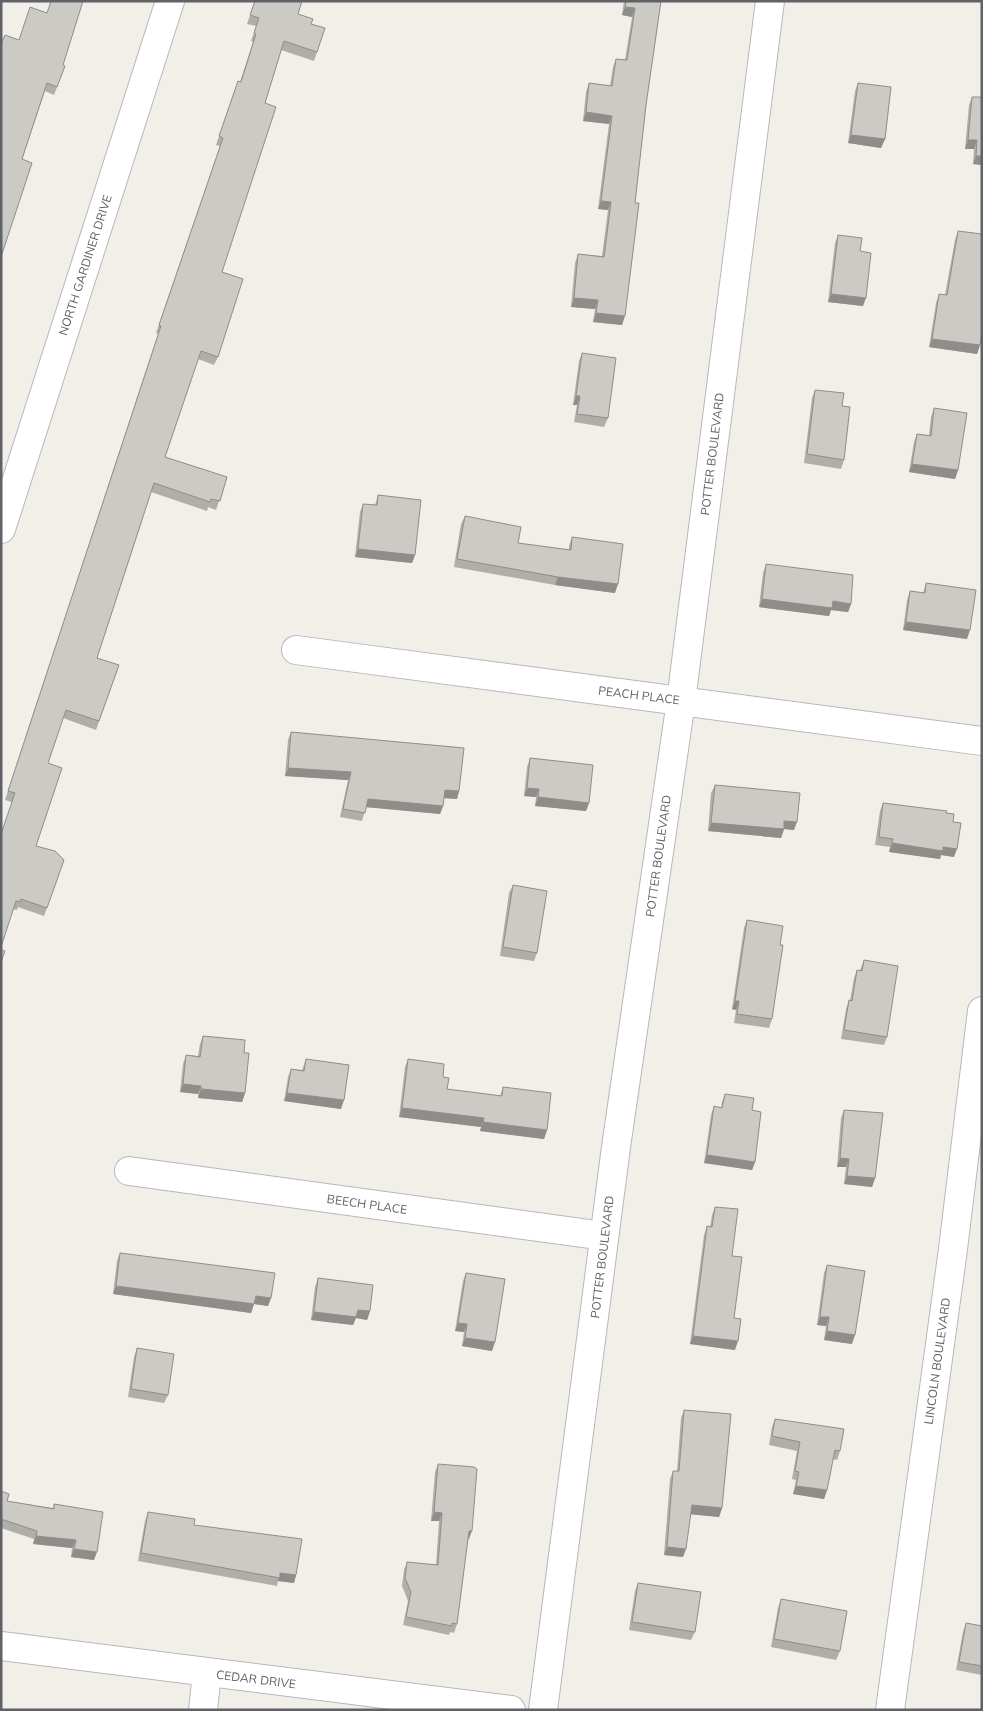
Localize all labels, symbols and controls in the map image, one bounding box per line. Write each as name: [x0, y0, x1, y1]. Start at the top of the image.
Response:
street label: NORTH GARDINER DRIVE: [55, 193, 115, 337]
street label: POTTER BOULEVARD: [697, 392, 727, 516]
street label: PEACH PLACE: [597, 683, 681, 707]
street label: POTTER BOULEVARD: [642, 794, 674, 918]
street label: BEECH PLACE: [326, 1191, 408, 1217]
street label: POTTER BOULEVARD: [587, 1195, 617, 1319]
street label: LINCOLN BOULEVARD: [921, 1297, 953, 1425]
street label: CEDAR DRIVE: [215, 1667, 297, 1691]

